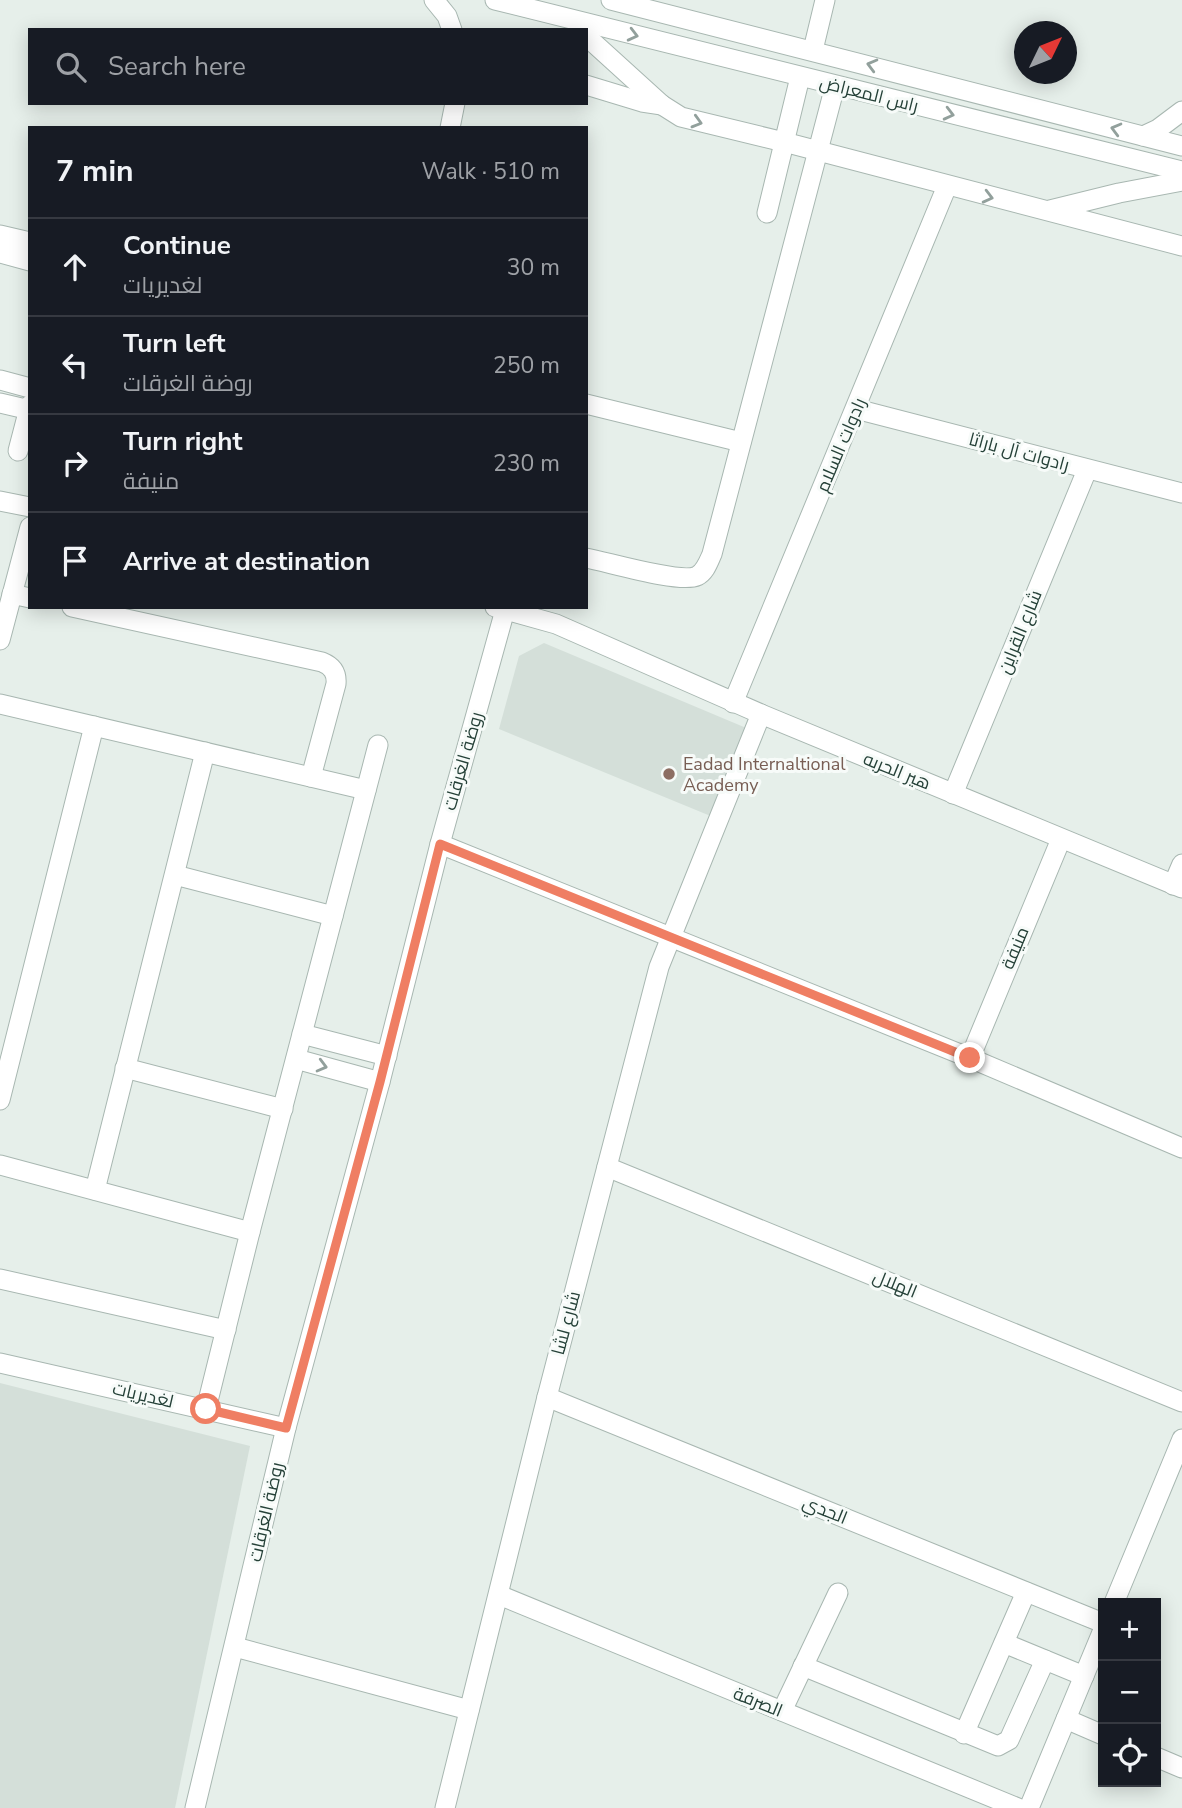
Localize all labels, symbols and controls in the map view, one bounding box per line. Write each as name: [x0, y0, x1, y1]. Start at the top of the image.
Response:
north arrow: [1014, 21, 1077, 84]
one-way arrow: [627, 27, 639, 41]
search box: [28, 28, 588, 105]
icon: search: [52, 48, 90, 86]
text: Search here: [108, 49, 246, 84]
one-way arrow: [866, 59, 878, 74]
street label: راس المعراض: [817, 70, 921, 118]
one-way arrow: [943, 106, 955, 120]
one-way arrow: [691, 113, 703, 128]
one-way arrow: [1110, 123, 1122, 137]
text: 7 min: [56, 151, 134, 192]
text: Walk · 510 m: [421, 156, 560, 187]
one-way arrow: [982, 189, 994, 203]
text: Continue: [123, 228, 231, 263]
icon: ahead: [56, 248, 94, 286]
text: 30 m: [507, 252, 560, 283]
text: لغديريات: [123, 270, 202, 301]
text: Turn left: [123, 326, 226, 361]
icon: left: [56, 346, 94, 384]
text: 250 m: [493, 350, 560, 381]
text: روضة الغرقات: [123, 368, 253, 399]
street label: رادوات السلام: [810, 394, 872, 496]
text: Turn right: [123, 424, 242, 459]
street label: رادوات آل باراثا: [966, 427, 1072, 477]
icon: right: [56, 444, 94, 482]
text: 230 m: [493, 448, 560, 479]
text: منيفة: [123, 466, 179, 497]
icon: arrive: [56, 542, 94, 580]
text: Arrive at destination: [123, 544, 370, 579]
street label: شارع القراين: [992, 587, 1048, 677]
street label: روضة الغرقات: [437, 709, 489, 813]
street label: هير الحربه: [860, 747, 934, 795]
place label: Eadad Internaltional Academy: [683, 752, 846, 797]
marker: Eadad Internaltional Academy: [661, 766, 677, 782]
street label: منيفة: [995, 923, 1035, 973]
route end: [954, 1042, 985, 1073]
one-way arrow: [316, 1058, 328, 1072]
street label: الهلال: [869, 1264, 921, 1304]
street label: شارع لشا: [546, 1288, 586, 1358]
street label: لغديريات: [110, 1376, 176, 1414]
route start: [190, 1393, 221, 1424]
street label: روضة الغرقات: [243, 1460, 289, 1564]
street label: الجدي: [798, 1490, 851, 1532]
map controls: [1098, 1598, 1161, 1787]
button: +: [1098, 1598, 1161, 1661]
button: −: [1098, 1661, 1161, 1724]
street label: الصرفة: [730, 1681, 786, 1723]
button: locate: [1098, 1724, 1161, 1787]

